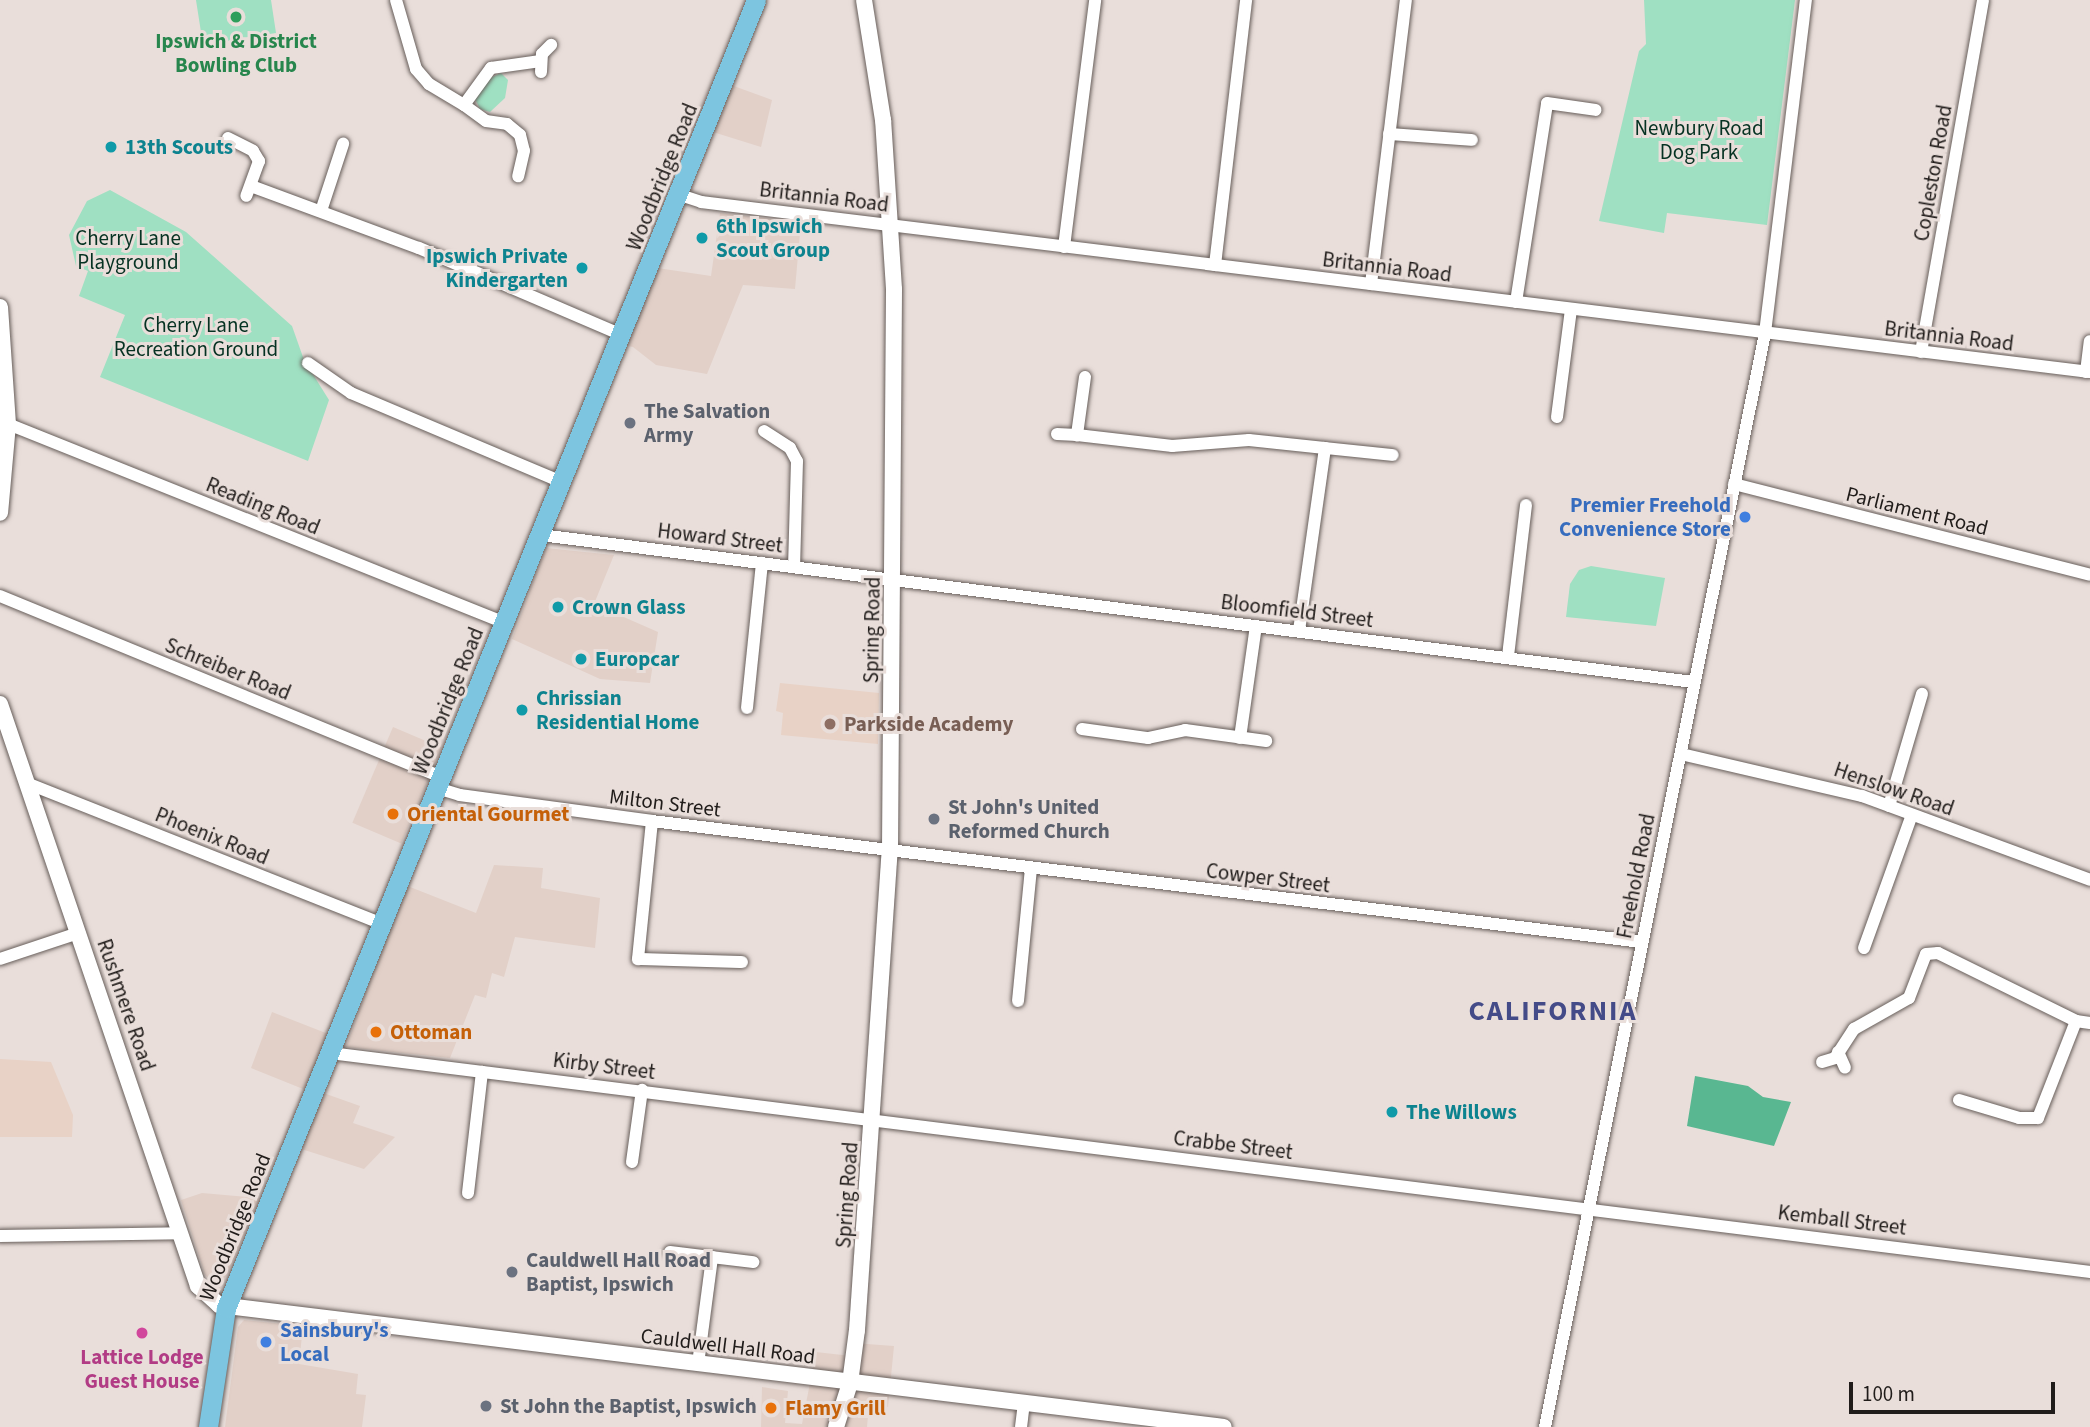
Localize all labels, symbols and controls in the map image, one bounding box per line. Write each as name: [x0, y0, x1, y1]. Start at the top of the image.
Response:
marker: Ipswich & District Bowling Club: [228, 9, 244, 25]
place label: Ipswich & District Bowling Club: [155, 28, 317, 78]
street label: Woodbridge Road: [621, 100, 703, 254]
street label: Copleston Road: [1909, 103, 1957, 243]
park label: Newbury Road Dog Park: [1634, 115, 1764, 165]
place label: 13th Scouts: [125, 134, 233, 160]
marker: 13th Scouts: [103, 139, 119, 155]
street label: Britannia Road: [758, 177, 890, 217]
place label: 6th Ipswich Scout Group: [716, 213, 830, 263]
park label: Cherry Lane Playground: [75, 225, 181, 275]
marker: 6th Ipswich Scout Group: [694, 230, 710, 246]
place label: Ipswich Private Kindergarten: [426, 243, 568, 293]
street label: Britannia Road: [1321, 247, 1453, 287]
marker: Ipswich Private Kindergarten: [574, 260, 590, 276]
park label: Cherry Lane Recreation Ground: [114, 312, 278, 362]
street label: Britannia Road: [1883, 316, 2015, 356]
place label: The Salvation Army: [644, 398, 770, 448]
marker: The Salvation Army: [622, 415, 638, 431]
street label: Reading Road: [202, 472, 324, 540]
street label: Parliament Road: [1843, 481, 1991, 541]
place label: Premier Freehold Convenience Store: [1559, 492, 1731, 542]
marker: Premier Freehold Convenience Store: [1737, 509, 1753, 525]
street label: Howard Street: [656, 518, 784, 558]
street label: Spring Road: [858, 576, 886, 684]
street label: Bloomfield Street: [1219, 589, 1375, 633]
place label: Crown Glass: [572, 594, 685, 620]
marker: Crown Glass: [550, 599, 566, 615]
street label: Woodbridge Road: [407, 624, 489, 778]
street label: Schreiber Road: [161, 632, 295, 706]
place label: Europcar: [595, 646, 679, 672]
marker: Europcar: [573, 651, 589, 667]
place label: Chrissian Residential Home: [536, 685, 699, 735]
marker: Chrissian Residential Home: [514, 702, 530, 718]
place label: Parkside Academy: [844, 711, 1014, 737]
marker: Parkside Academy: [822, 716, 838, 732]
street label: Henslow Road: [1831, 757, 1957, 821]
street label: Milton Street: [608, 784, 722, 822]
place label: St John's United Reformed Church: [948, 794, 1110, 844]
place label: Oriental Gourmet: [407, 801, 569, 827]
street label: Phoenix Road: [151, 802, 273, 870]
marker: Oriental Gourmet: [385, 806, 401, 822]
marker: St John's United Reformed Church: [926, 811, 942, 827]
street label: Freehold Road: [1612, 811, 1660, 941]
street label: Cowper Street: [1205, 858, 1331, 898]
street label: Rushmere Road: [92, 936, 160, 1074]
district label: CALIFORNIA: [1470, 994, 1636, 1028]
place label: Ottoman: [390, 1019, 472, 1045]
marker: Ottoman: [368, 1024, 384, 1040]
street label: Kirby Street: [551, 1047, 657, 1085]
place label: The Willows: [1406, 1099, 1517, 1125]
marker: The Willows: [1384, 1104, 1400, 1120]
street label: Crabbe Street: [1172, 1125, 1294, 1165]
street label: Spring Road: [831, 1141, 863, 1249]
street label: Woodbridge Road: [194, 1150, 276, 1304]
street label: Kemball Street: [1776, 1200, 1908, 1240]
place label: Cauldwell Hall Road Baptist, Ipswich: [526, 1247, 711, 1297]
marker: Cauldwell Hall Road Baptist, Ipswich: [504, 1264, 520, 1280]
place label: Sainsbury's Local: [280, 1317, 388, 1367]
street label: Cauldwell Hall Road: [639, 1323, 817, 1369]
marker: Lattice Lodge Guest House: [134, 1325, 150, 1341]
marker: Sainsbury's Local: [258, 1334, 274, 1350]
place label: Lattice Lodge Guest House: [80, 1344, 204, 1394]
scale bar: [1852, 1368, 2058, 1412]
text: 100 m: [1862, 1379, 1915, 1409]
place label: St John the Baptist, Ipswich: [500, 1393, 757, 1419]
place label: Flamy Grill: [785, 1395, 886, 1421]
marker: St John the Baptist, Ipswich: [478, 1398, 494, 1414]
marker: Flamy Grill: [763, 1400, 779, 1416]

